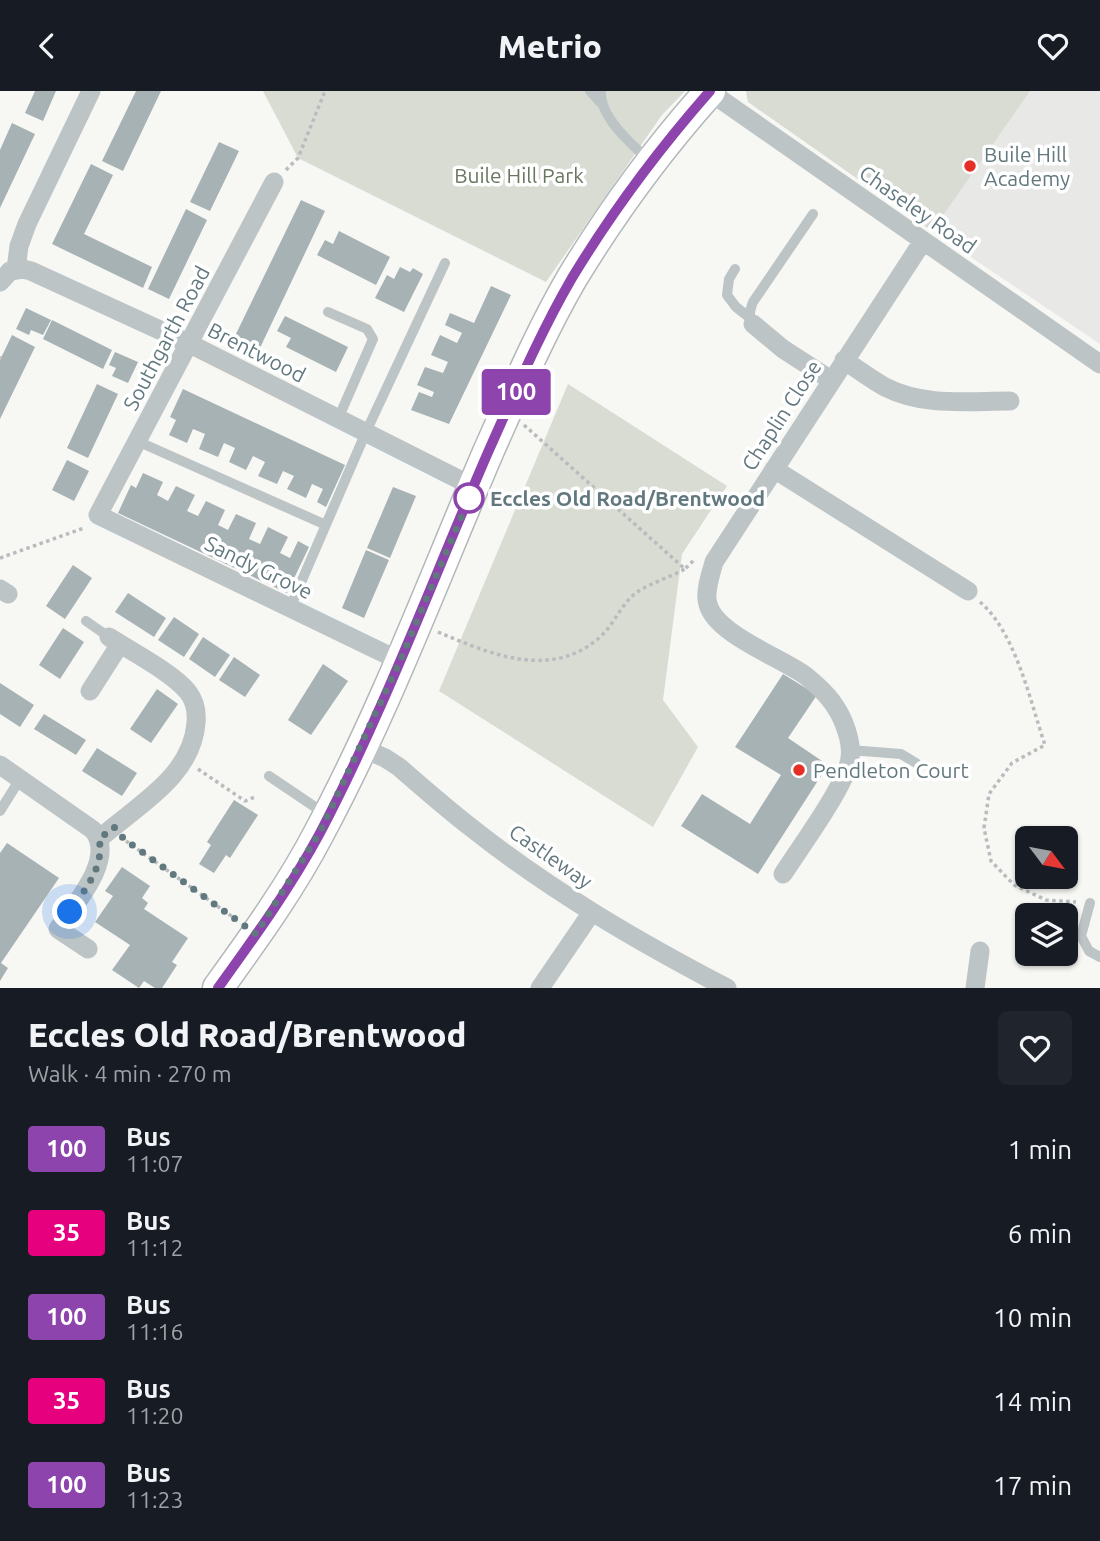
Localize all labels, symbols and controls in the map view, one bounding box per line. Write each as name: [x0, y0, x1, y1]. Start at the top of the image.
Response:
icon: back: [28, 27, 66, 65]
icon: heart: [1034, 27, 1072, 65]
text: Metrio: [498, 28, 602, 64]
place label: Buile Hill Academy: [984, 142, 1070, 190]
marker: Buile Hill Academy: [962, 158, 978, 174]
street label: Chaseley Road: [855, 160, 981, 258]
park label: Buile Hill Park: [454, 163, 584, 187]
street label: Southgarth Road: [118, 262, 214, 414]
street label: Brentwood: [204, 317, 310, 387]
street label: Chaplin Close: [736, 355, 826, 475]
line badge: 100: [476, 369, 556, 415]
text: 100: [496, 378, 536, 405]
marker: Eccles Old Road/Brentwood: [454, 483, 484, 513]
place label: Eccles Old Road/Brentwood: [490, 486, 765, 510]
street label: Sandy Grove: [201, 531, 317, 603]
place label: Pendleton Court: [813, 758, 969, 782]
marker: Pendleton Court: [791, 762, 807, 778]
street label: Castleway: [505, 819, 597, 893]
north arrow: [1015, 826, 1078, 889]
map controls: [1015, 826, 1078, 966]
your location: [52, 894, 87, 929]
button: layers: [1015, 903, 1078, 966]
button: heart: [998, 1011, 1072, 1085]
text: Eccles Old Road/Brentwood: [28, 1016, 467, 1053]
text: Walk · 4 min · 270 m: [28, 1061, 232, 1086]
text: Bus: [126, 1122, 171, 1151]
text: 100: [46, 1135, 87, 1162]
text: 1 min: [1008, 1135, 1072, 1164]
text: 11:07: [126, 1151, 184, 1176]
text: Bus: [126, 1206, 171, 1235]
text: 35: [53, 1219, 80, 1246]
text: 6 min: [1008, 1219, 1072, 1248]
text: 11:12: [126, 1235, 184, 1260]
text: Bus: [126, 1290, 171, 1319]
text: 100: [46, 1303, 87, 1330]
text: 10 min: [993, 1303, 1072, 1332]
text: 11:16: [126, 1319, 184, 1344]
text: Bus: [126, 1374, 171, 1403]
text: 35: [53, 1387, 80, 1414]
text: 14 min: [993, 1387, 1072, 1416]
text: 11:20: [126, 1403, 184, 1428]
text: Bus: [126, 1458, 171, 1487]
text: 100: [46, 1471, 87, 1498]
text: 17 min: [993, 1471, 1072, 1500]
text: 11:23: [126, 1487, 184, 1512]

